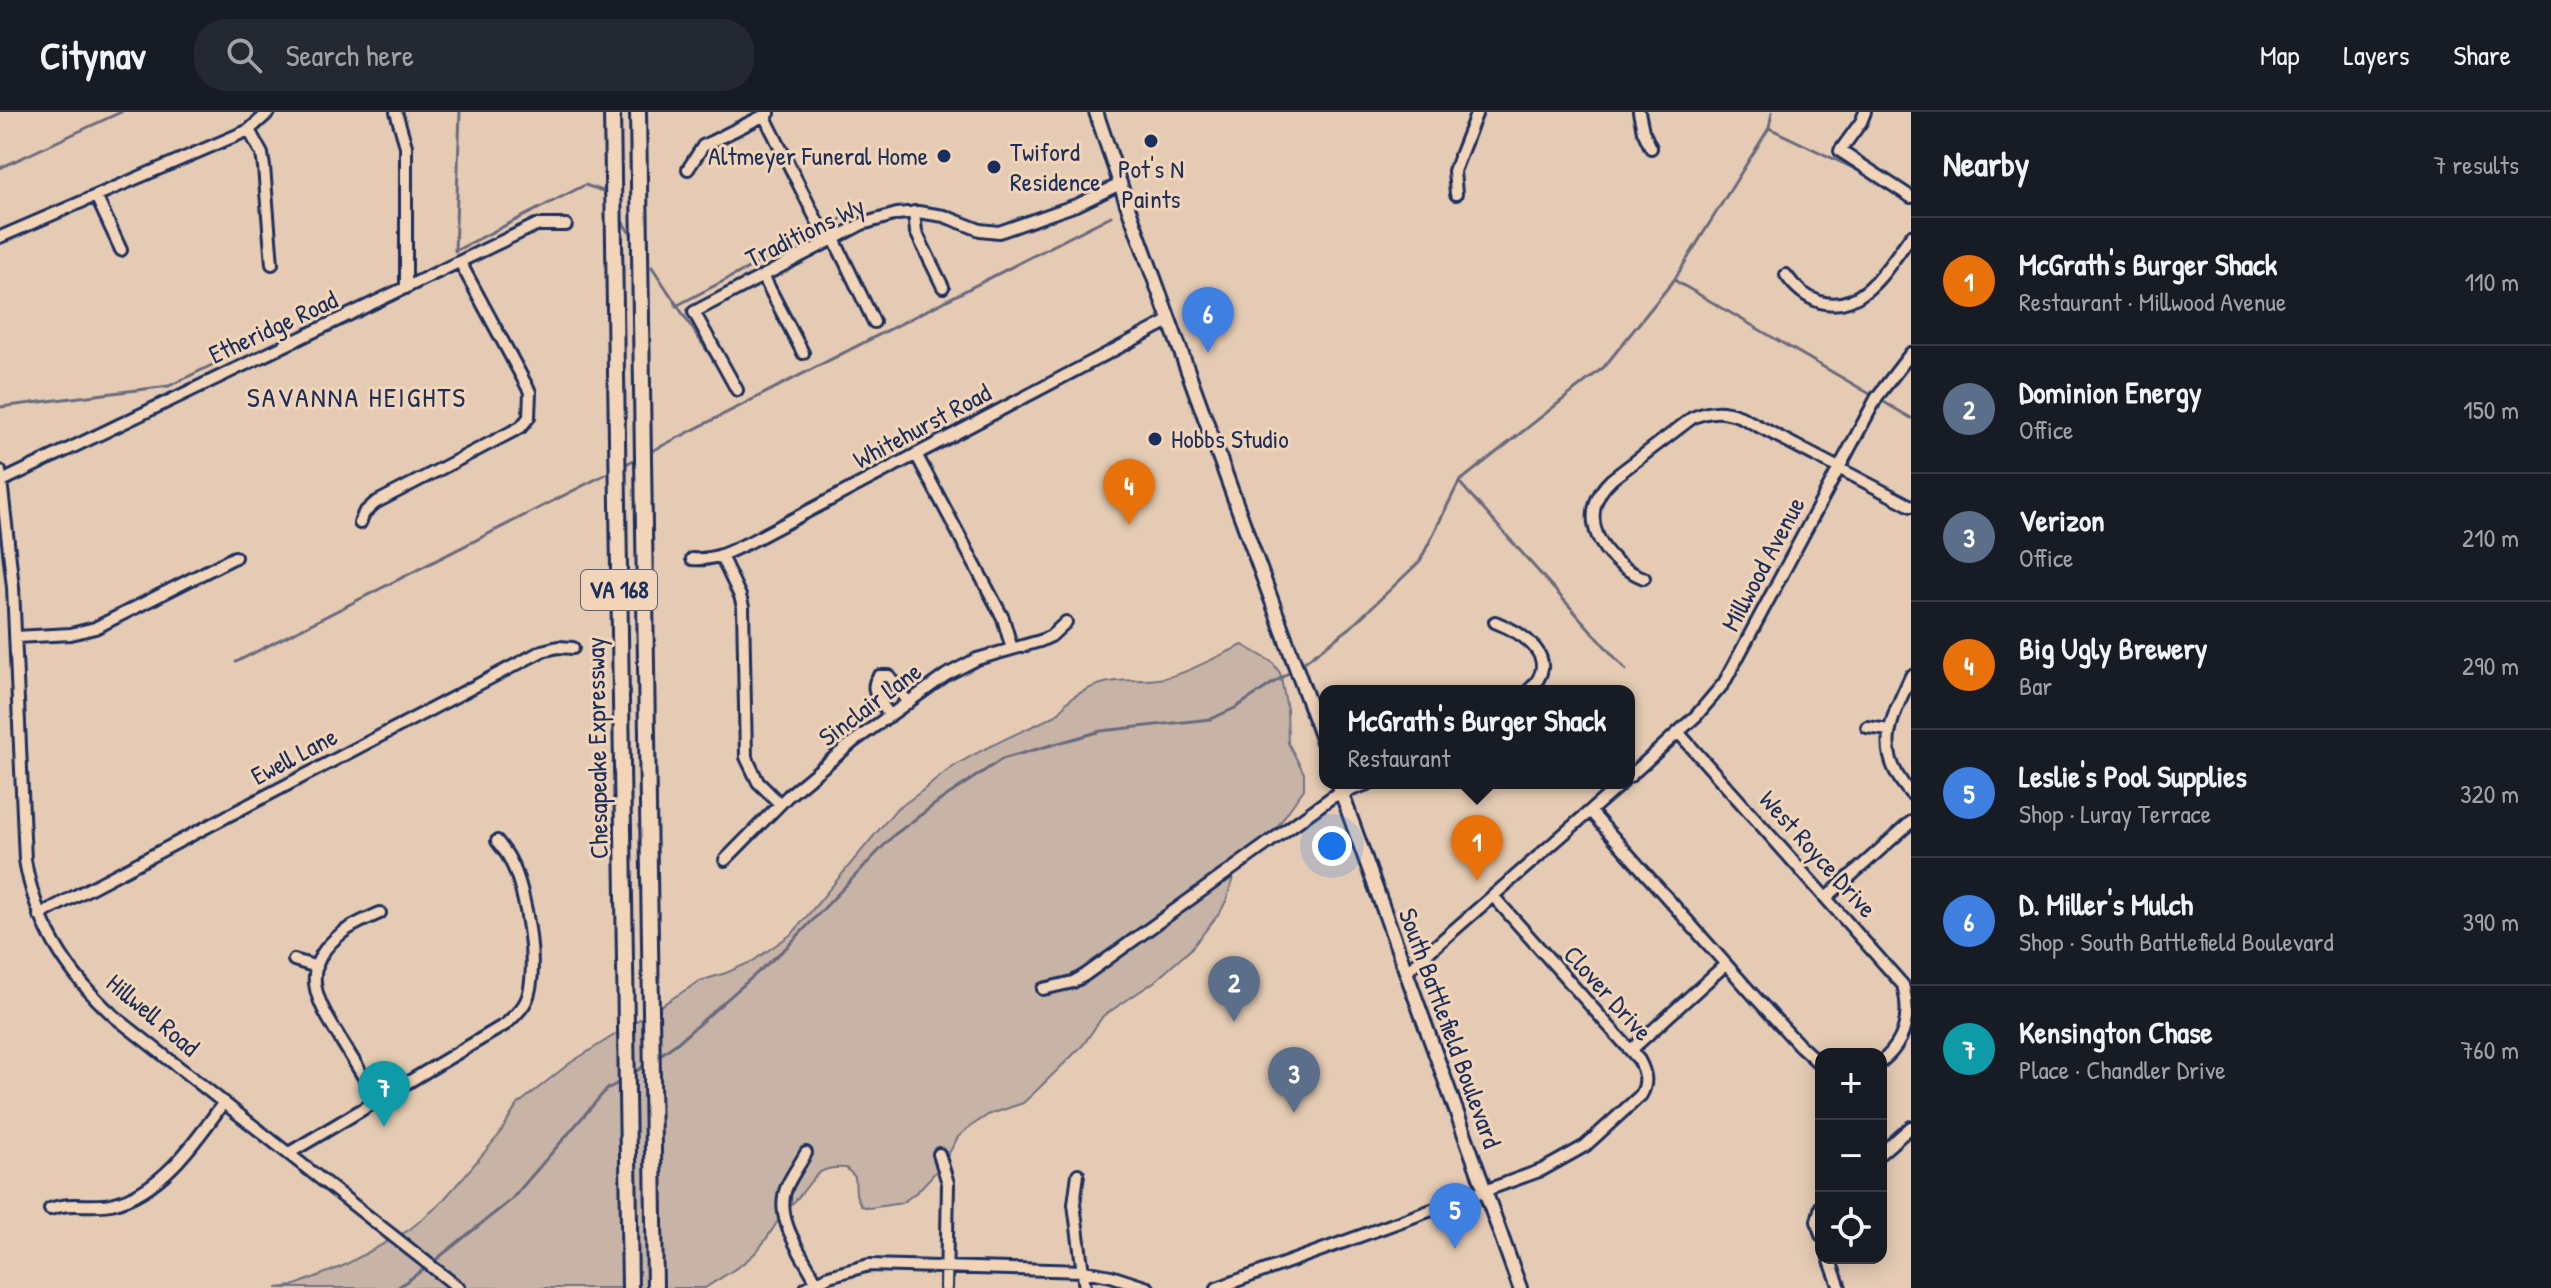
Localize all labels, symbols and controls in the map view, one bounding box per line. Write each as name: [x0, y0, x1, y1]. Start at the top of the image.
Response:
search box: [194, 19, 754, 91]
text: Citynav: [40, 29, 146, 81]
icon: search: [222, 33, 266, 77]
text: Search here: [286, 35, 414, 75]
text: Map: [2260, 36, 2300, 74]
text: Layers: [2344, 36, 2409, 74]
text: Share: [2453, 36, 2511, 74]
marker: Pot's N Paints: [1142, 132, 1160, 150]
place label: Twiford Residence: [1010, 134, 1101, 199]
place label: Altmeyer Funeral Home: [708, 138, 928, 173]
text: Nearby: [1943, 141, 2029, 187]
marker: Altmeyer Funeral Home: [935, 147, 953, 165]
text: 7 results: [2434, 147, 2519, 182]
place label: Pot's N Paints: [1118, 151, 1184, 216]
marker: Twiford Residence: [985, 158, 1003, 176]
street label: Traditions Wy: [739, 188, 870, 275]
text: McGrath's Burger Shack: [2019, 244, 2277, 284]
text: 1: [1964, 264, 1974, 299]
text: 110 m: [2465, 264, 2519, 299]
street label: Etheridge Road: [203, 281, 343, 372]
text: Restaurant · Millwood Avenue: [2019, 284, 2286, 319]
pin: 6: [1182, 287, 1234, 353]
text: Dominion Energy: [2019, 372, 2202, 412]
street label: Whitehurst Road: [847, 375, 997, 476]
district label: SAVANNA HEIGHTS: [247, 378, 467, 416]
text: 2: [1963, 392, 1975, 427]
text: 150 m: [2463, 392, 2519, 427]
text: Office: [2019, 412, 2073, 447]
place label: Hobbs Studio: [1171, 421, 1289, 456]
marker: Hobbs Studio: [1146, 430, 1164, 448]
pin: 4: [1103, 459, 1155, 525]
street label: Millwood Avenue: [1712, 490, 1813, 637]
text: Verizon: [2019, 500, 2105, 540]
text: 3: [1963, 520, 1975, 555]
text: 210 m: [2462, 520, 2519, 555]
text: Office: [2019, 540, 2073, 575]
road number: VA 168: [581, 570, 657, 610]
text: Big Ugly Brewery: [2019, 628, 2207, 668]
street label: Chesapeake Expressway: [577, 637, 616, 859]
text: 4: [1964, 648, 1974, 683]
text: 290 m: [2462, 648, 2519, 683]
street label: Sinclair Lane: [811, 653, 928, 754]
text: Bar: [2019, 668, 2052, 703]
popup: [1319, 685, 1635, 789]
text: McGrath's Burger Shack: [1348, 700, 1606, 740]
street label: Ewell Lane: [244, 718, 343, 793]
text: Restaurant: [1348, 740, 1451, 775]
text: Leslie's Pool Supplies: [2019, 756, 2247, 796]
text: 5: [1964, 776, 1975, 811]
text: 320 m: [2460, 776, 2519, 811]
street label: West Royce Drive: [1752, 783, 1885, 925]
text: Shop · Luray Terrace: [2019, 796, 2211, 831]
pin: 1: [1451, 815, 1503, 881]
your location: [1312, 826, 1352, 866]
text: D. Miller's Mulch: [2019, 884, 2193, 924]
street label: South Battlefield Boulevard: [1391, 903, 1510, 1153]
text: 6: [1964, 904, 1974, 939]
text: 390 m: [2463, 904, 2519, 939]
text: Shop · South Battlefield Boulevard: [2019, 924, 2334, 959]
street label: Clover Drive: [1556, 937, 1661, 1048]
pin: 2: [1208, 956, 1260, 1022]
street label: Hillwell Road: [99, 965, 207, 1064]
text: Kensington Chase: [2019, 1012, 2213, 1052]
text: 7: [1963, 1032, 1975, 1067]
text: 760 m: [2460, 1032, 2519, 1067]
pin: 3: [1268, 1047, 1320, 1113]
map controls: [1815, 1048, 1887, 1264]
button: +: [1815, 1048, 1887, 1120]
text: Place · Chandler Drive: [2019, 1052, 2226, 1087]
pin: 7: [358, 1061, 410, 1127]
button: −: [1815, 1120, 1887, 1192]
pin: 5: [1429, 1183, 1481, 1249]
button: locate: [1815, 1192, 1887, 1264]

